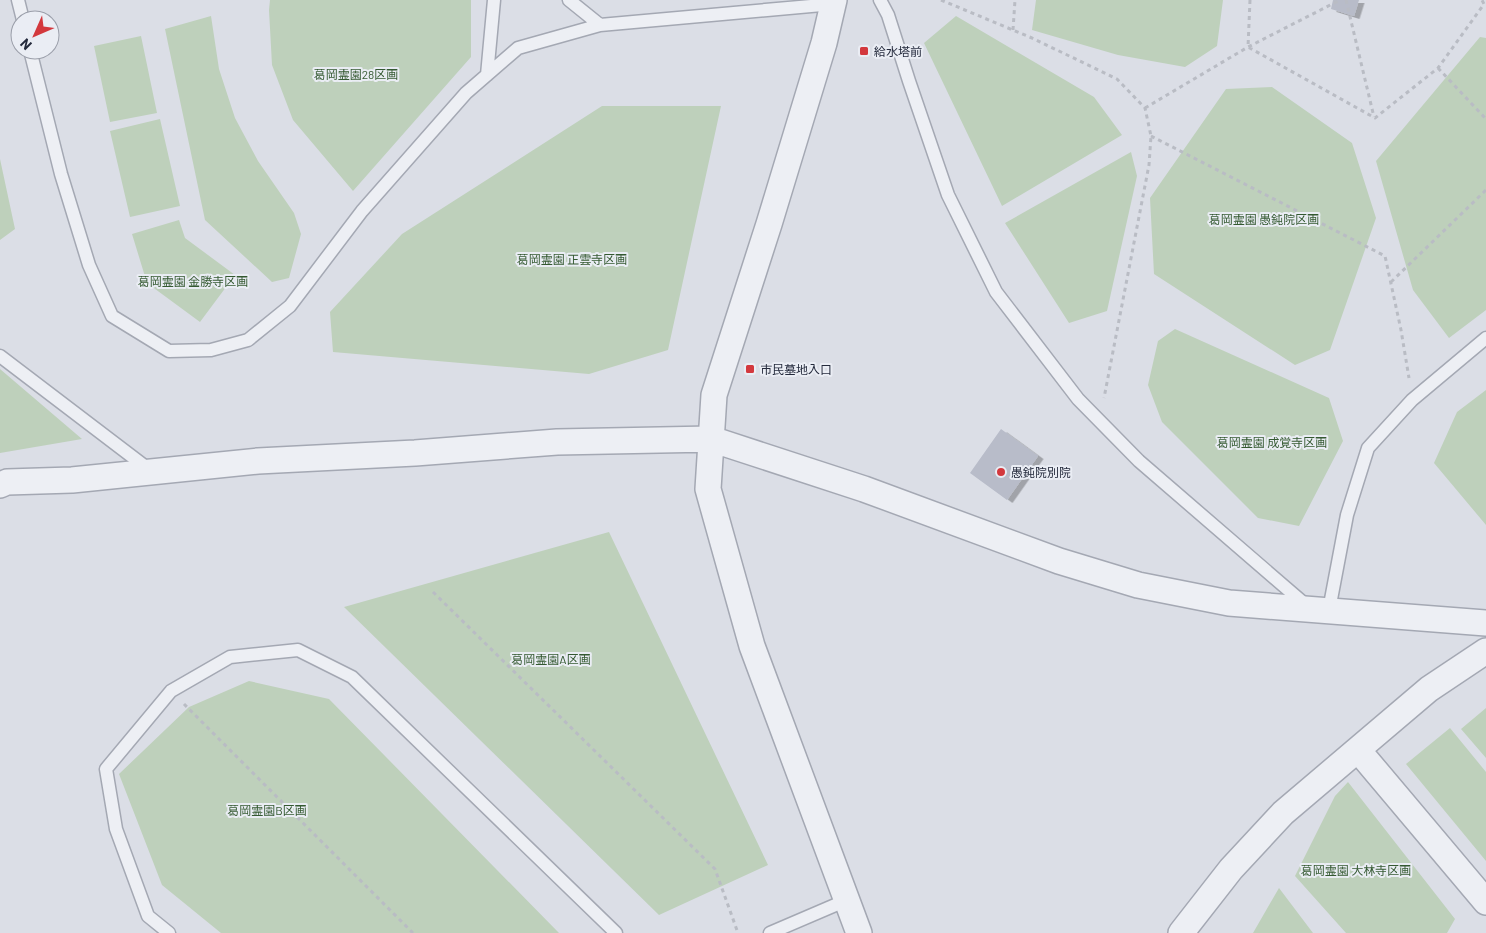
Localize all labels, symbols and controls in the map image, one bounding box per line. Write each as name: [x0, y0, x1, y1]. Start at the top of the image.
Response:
north arrow: [10, 10, 60, 60]
text: N: [16, 35, 35, 54]
place label: 給水塔前: [874, 44, 922, 58]
marker: 給水塔前: [858, 45, 870, 57]
park label: 葛岡霊園28区画: [314, 67, 398, 81]
park label: 葛岡霊園 愚鈍院区画: [1209, 212, 1319, 226]
park label: 葛岡霊園 正雲寺区画: [517, 252, 627, 266]
park label: 葛岡霊園 金勝寺区画: [138, 274, 248, 288]
place label: 市民墓地入口: [760, 362, 832, 376]
marker: 市民墓地入口: [744, 363, 756, 375]
park label: 葛岡霊園 成覚寺区画: [1217, 435, 1327, 449]
place label: 愚鈍院別院: [1011, 465, 1071, 479]
marker: 愚鈍院別院: [995, 466, 1007, 478]
park label: 葛岡霊園A区画: [511, 652, 591, 666]
park label: 葛岡霊園B区画: [227, 803, 307, 817]
park label: 葛岡霊園 大林寺区画: [1301, 863, 1411, 877]

